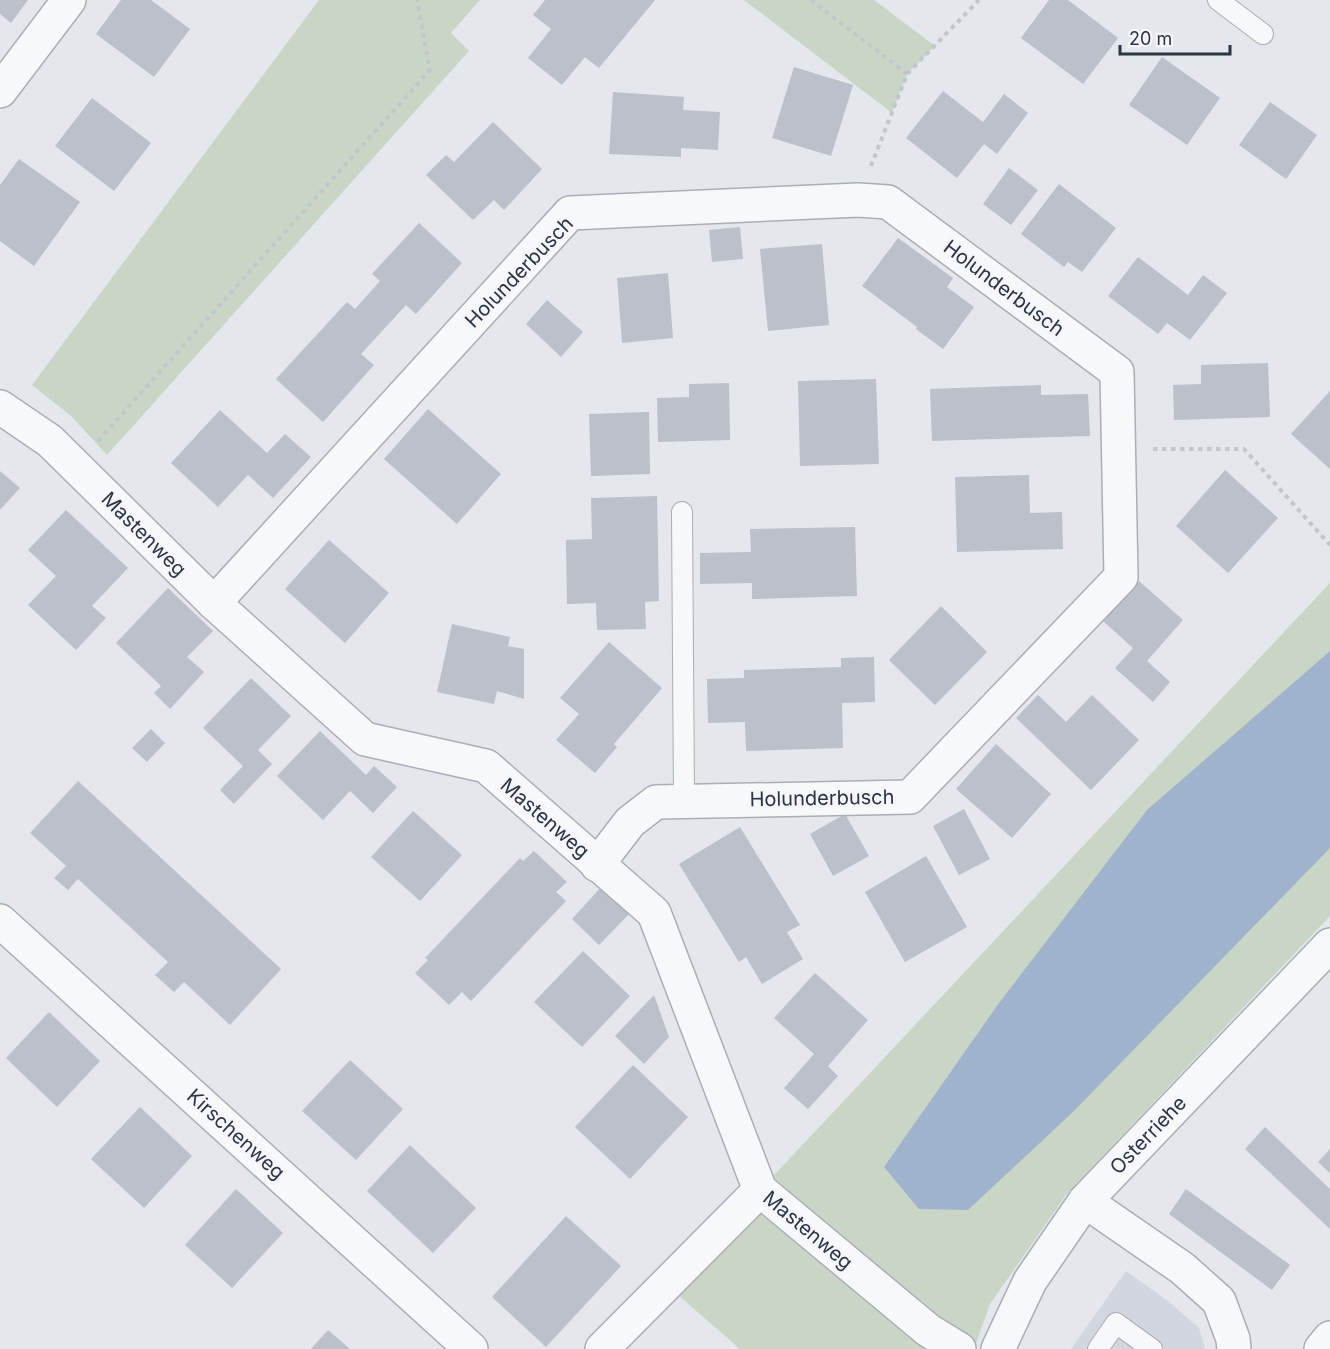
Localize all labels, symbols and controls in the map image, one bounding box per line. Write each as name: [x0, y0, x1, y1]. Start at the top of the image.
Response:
scale bar: [1120, 18, 1230, 56]
text: 20 m: [1129, 28, 1172, 49]
street label: Holunderbusch: [460, 212, 578, 332]
street label: Holunderbusch: [939, 235, 1069, 341]
street label: Mastenweg: [97, 487, 191, 581]
street label: Mastenweg: [496, 773, 594, 863]
street label: Holunderbusch: [749, 785, 895, 811]
street label: Kirschenweg: [182, 1084, 290, 1184]
street label: Osterriehe: [1105, 1091, 1191, 1179]
street label: Mastenweg: [758, 1186, 858, 1274]

